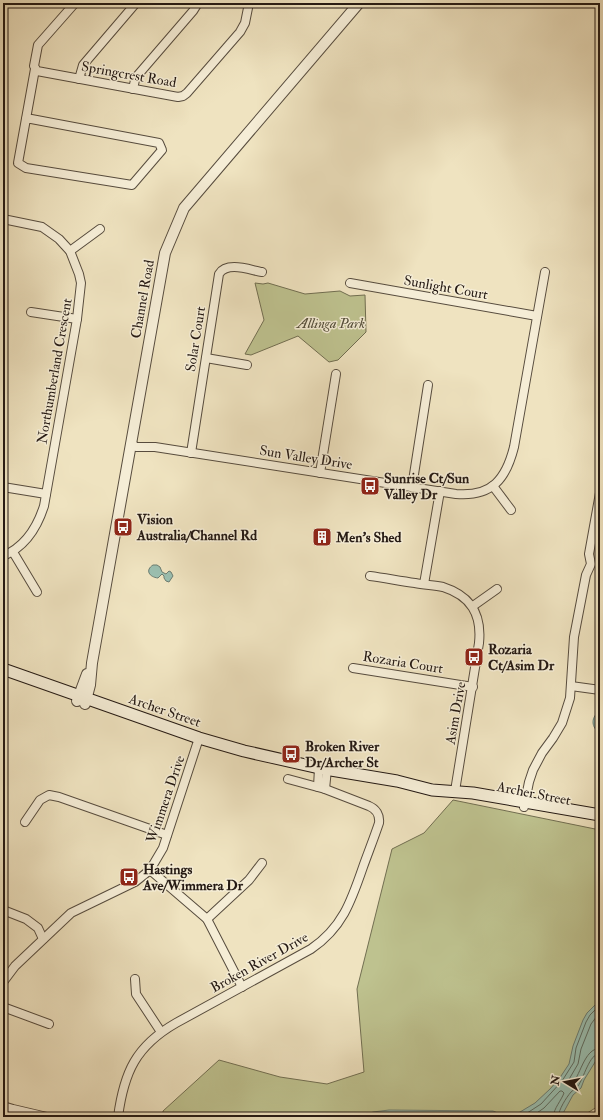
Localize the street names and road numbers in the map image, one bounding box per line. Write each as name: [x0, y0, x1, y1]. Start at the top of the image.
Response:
street label: Springcrest Road: [80, 58, 178, 92]
street label: Channel Road: [127, 258, 158, 340]
street label: Sunlight Court: [403, 272, 490, 303]
street label: Northumberland Crescent: [33, 297, 76, 445]
street label: Solar Court: [182, 305, 209, 373]
street label: Sun Valley Drive: [258, 442, 354, 474]
street label: Rozaria Court: [362, 648, 445, 677]
street label: Asim Drive: [441, 680, 469, 747]
street label: Archer Street: [126, 690, 203, 731]
street label: Wimmera Drive: [142, 753, 188, 846]
street label: Archer Street: [495, 778, 573, 809]
street label: Broken River Drive: [207, 928, 311, 996]

